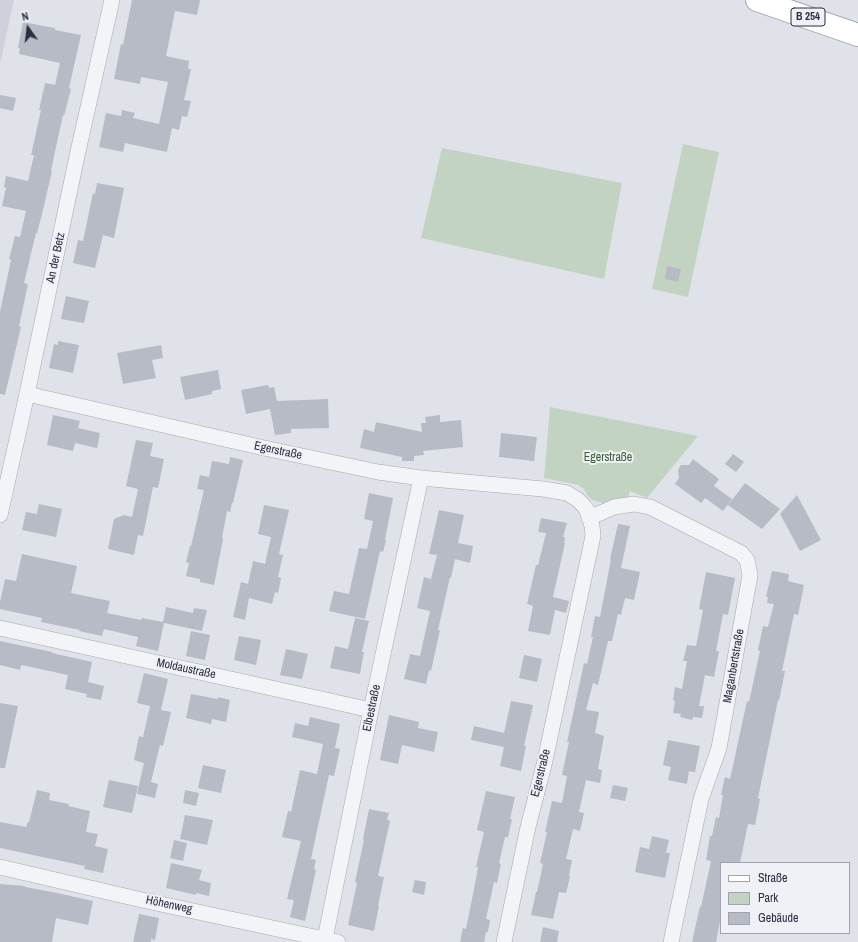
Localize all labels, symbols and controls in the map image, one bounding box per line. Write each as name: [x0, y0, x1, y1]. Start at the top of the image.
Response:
north arrow: [8, 8, 48, 48]
road number: B 254: [791, 8, 825, 26]
text: N: [20, 9, 30, 24]
street label: An der Betz: [44, 231, 68, 285]
street label: Egerstraße: [253, 439, 303, 463]
park label: Egerstraße: [584, 451, 632, 465]
street label: Maganbertstraße: [720, 628, 748, 704]
street label: Moldaustraße: [155, 656, 217, 682]
street label: Elbestraße: [360, 683, 384, 733]
street label: Egerstraße: [528, 748, 554, 798]
legend: [720, 862, 850, 934]
text: Straße: [758, 870, 788, 886]
text: Park: [758, 890, 778, 906]
street label: Höhenweg: [144, 893, 194, 917]
text: Gebäude: [758, 910, 799, 926]

